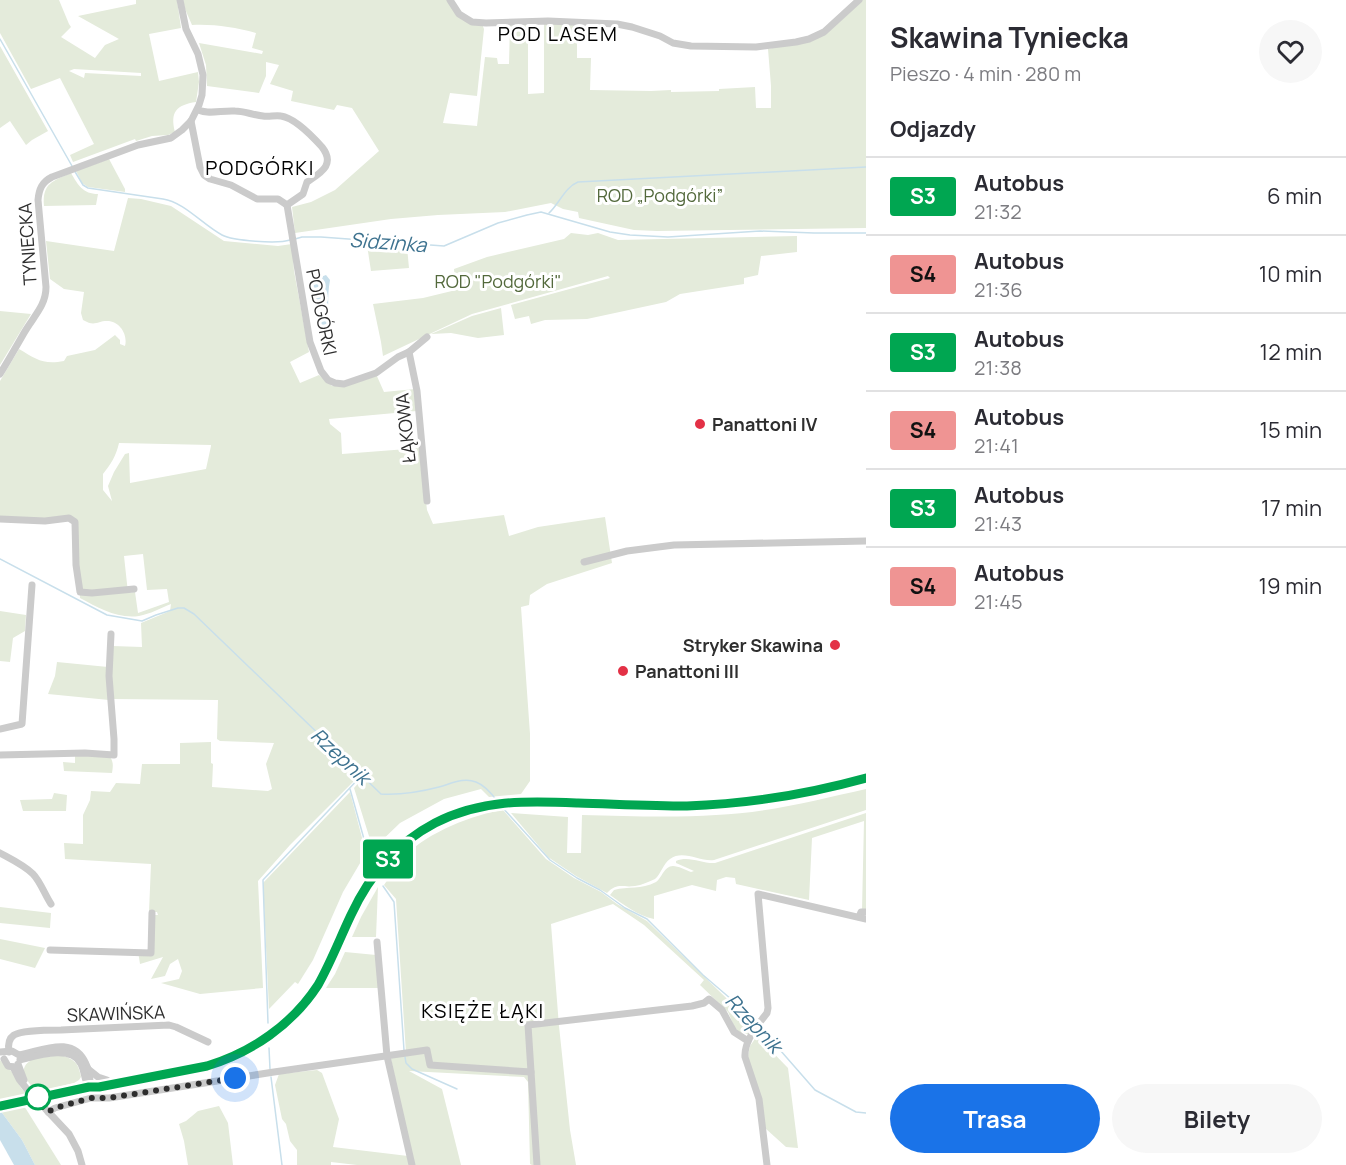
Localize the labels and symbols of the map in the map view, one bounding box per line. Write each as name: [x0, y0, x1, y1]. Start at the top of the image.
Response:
district label: POD LASEM: [498, 20, 618, 47]
district label: PODGÓRKI: [205, 154, 315, 181]
park label: ROD „Podgórki”: [597, 183, 723, 207]
street label: TYNIECKA: [12, 201, 42, 286]
water label: Sidzinka: [349, 226, 428, 258]
street label: PODGÓRKI: [301, 266, 343, 358]
park label: ROD "Podgórki": [434, 269, 562, 293]
street label: ŁĄKOWA: [389, 391, 421, 464]
place label: Panattoni IV: [712, 412, 818, 436]
marker: Panattoni IV: [693, 417, 707, 431]
place label: Stryker Skawina: [683, 633, 823, 657]
marker: Stryker Skawina: [828, 638, 842, 652]
place label: Panattoni III: [635, 659, 739, 683]
marker: Panattoni III: [616, 664, 630, 678]
water label: Rzepnik: [305, 722, 379, 793]
line badge: S3: [361, 840, 415, 878]
water label: Rzepnik: [720, 987, 791, 1061]
district label: KSIĘŻE ŁĄKI: [421, 997, 545, 1024]
street label: SKAWIŃSKA: [66, 999, 166, 1027]
your location: [220, 1063, 250, 1093]
unlabelled marker: [25, 1084, 51, 1110]

